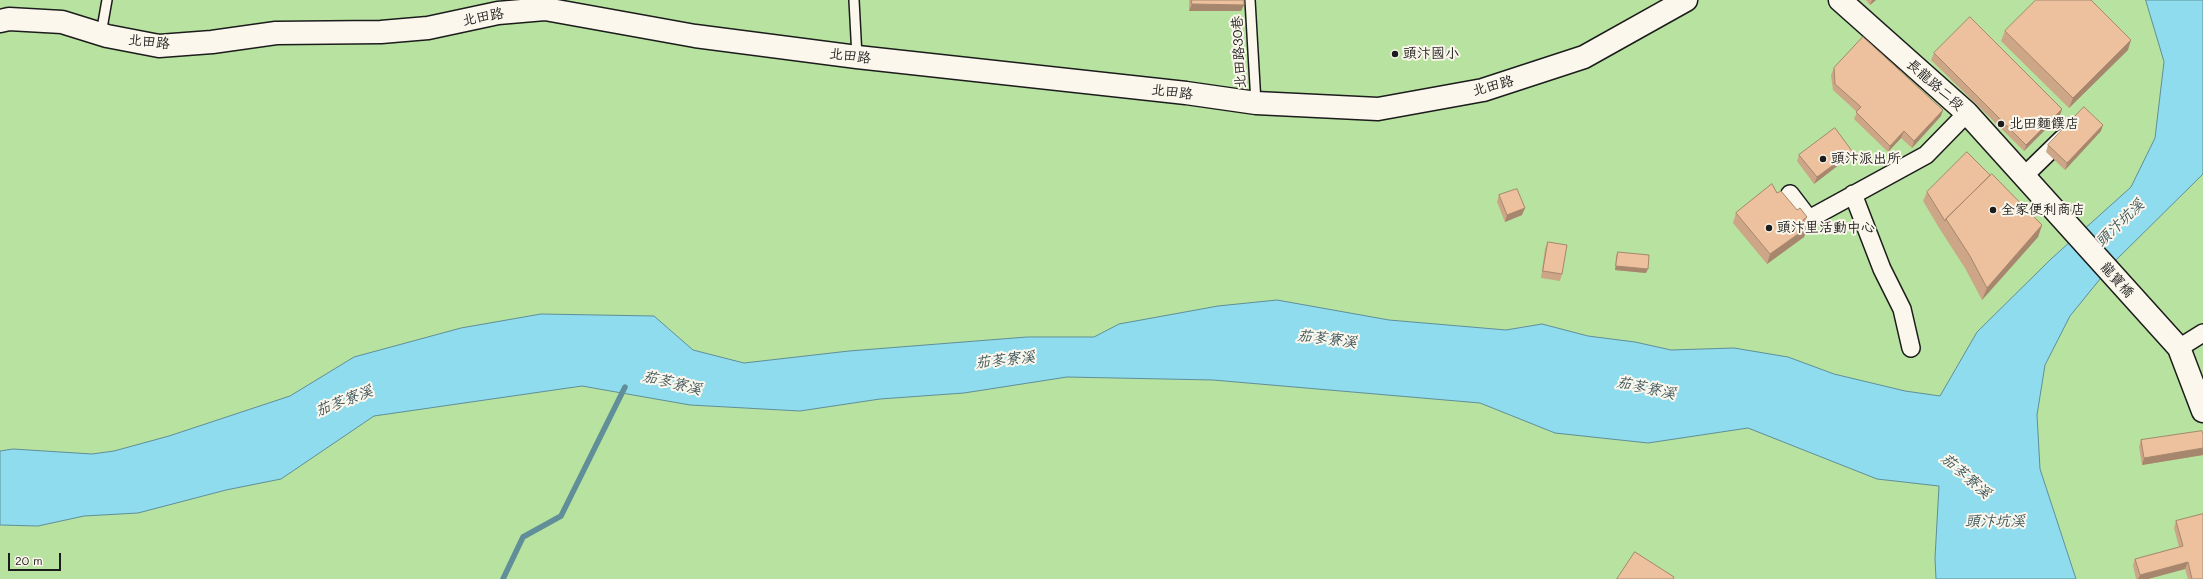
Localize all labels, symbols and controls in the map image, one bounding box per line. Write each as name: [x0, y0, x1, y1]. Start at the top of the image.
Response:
street label: 北田路: [461, 5, 505, 29]
street label: 北田路30巷: [1229, 15, 1249, 89]
street label: 北田路: [127, 31, 171, 53]
street label: 北田路: [828, 45, 872, 67]
place label: 頭汴國小: [1403, 46, 1459, 62]
marker: 頭汴國小: [1390, 49, 1400, 59]
street label: 長龍路二段: [1903, 56, 1967, 114]
street label: 北田路: [1471, 72, 1515, 100]
street label: 北田路: [1150, 81, 1194, 103]
place label: 北田麵饌店: [2009, 116, 2079, 132]
marker: 北田麵饌店: [1996, 119, 2006, 129]
place label: 頭汴派出所: [1831, 151, 1901, 167]
marker: 頭汴派出所: [1818, 154, 1828, 164]
water label: 頭汴坑溪: [2092, 196, 2148, 250]
place label: 全家便利商店: [2001, 202, 2085, 218]
marker: 全家便利商店: [1988, 205, 1998, 215]
place label: 頭汴里活動中心: [1777, 220, 1875, 236]
marker: 頭汴里活動中心: [1764, 223, 1774, 233]
street label: 龍寶橋: [2097, 259, 2137, 301]
water label: 茄苳寮溪: [1296, 326, 1358, 352]
water label: 茄苳寮溪: [974, 348, 1036, 372]
water label: 茄苳寮溪: [641, 367, 703, 399]
water label: 茄苳寮溪: [1615, 373, 1677, 403]
water label: 茄苳寮溪: [313, 382, 375, 420]
water label: 茄苳寮溪: [1937, 450, 1995, 502]
water label: 頭汴坑溪: [1965, 512, 2025, 530]
scale bar: [10, 545, 63, 571]
text: 20 m: [15, 552, 43, 568]

